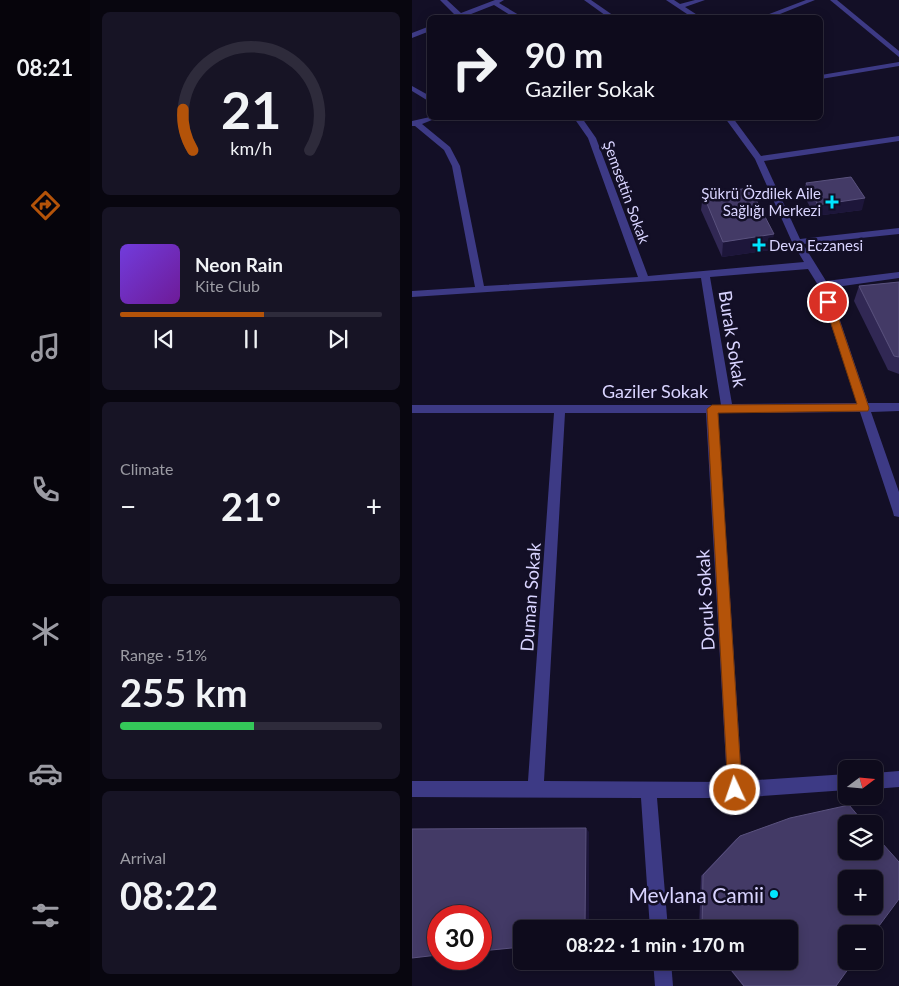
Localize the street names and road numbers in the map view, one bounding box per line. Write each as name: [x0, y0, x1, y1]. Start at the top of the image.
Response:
street label: Şemsettin Sokak: [600, 138, 654, 246]
street label: Burak Sokak: [714, 289, 752, 390]
street label: Gaziler Sokak: [602, 380, 709, 402]
street label: Duman Sokak: [515, 541, 545, 652]
street label: Doruk Sokak: [691, 548, 719, 651]

